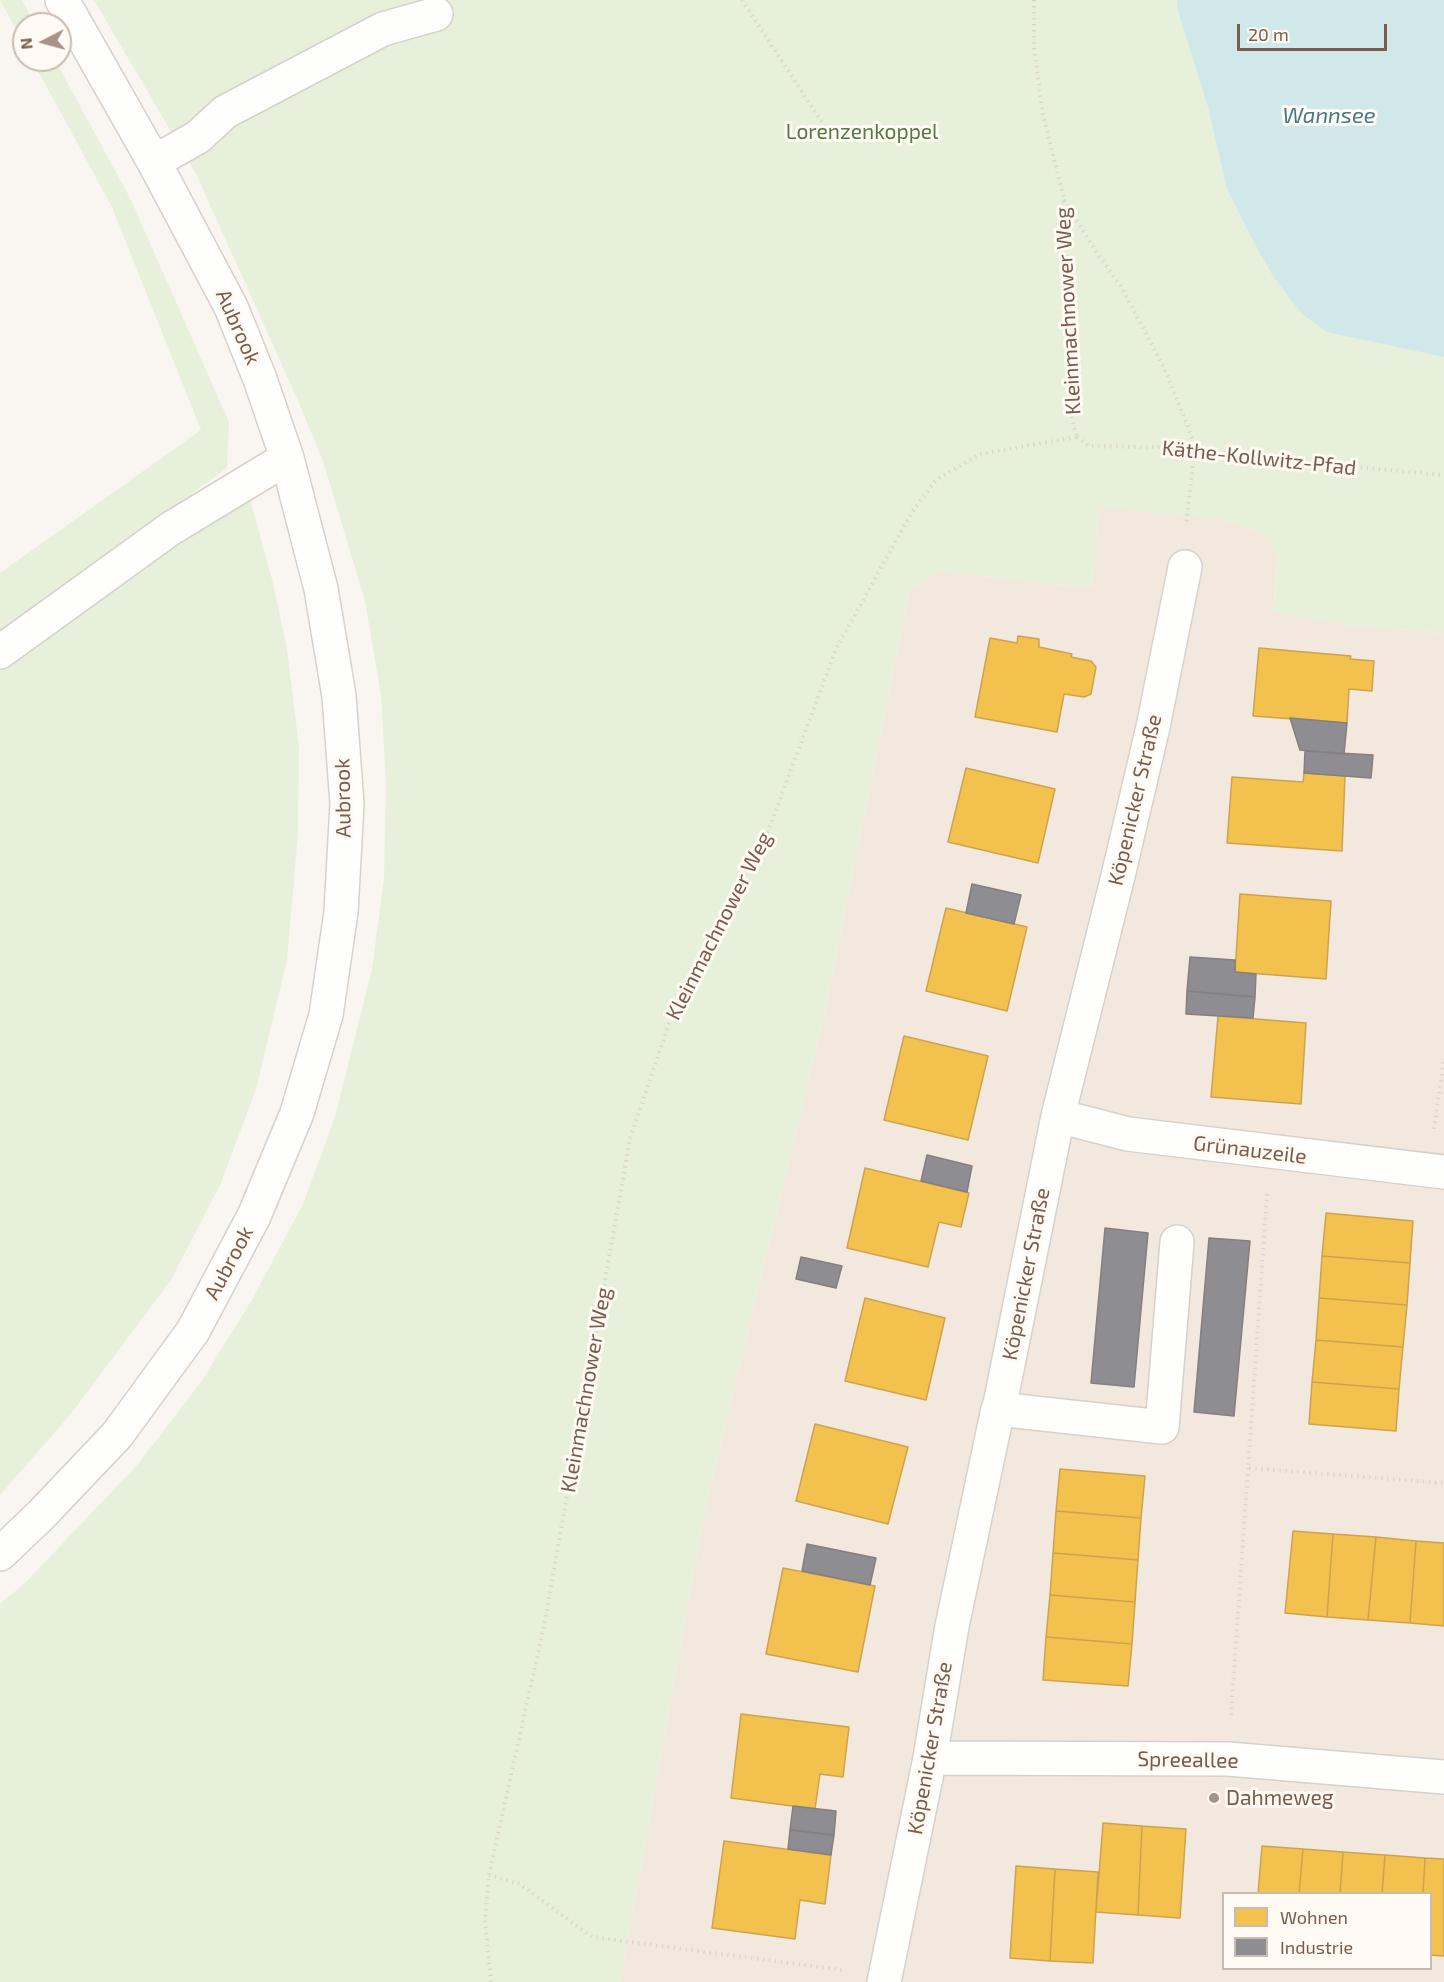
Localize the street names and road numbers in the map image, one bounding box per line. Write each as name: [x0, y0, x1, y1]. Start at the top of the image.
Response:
street label: Kleinmachnower Weg: [1050, 207, 1086, 415]
street label: Aubrook: [210, 285, 266, 369]
street label: Käthe-Kollwitz-Pfad: [1161, 435, 1357, 481]
street label: Köpenicker Straße: [1103, 712, 1167, 888]
street label: Aubrook: [330, 758, 356, 838]
street label: Kleinmachnower Weg: [661, 828, 777, 1024]
street label: Grünauzeile: [1192, 1131, 1308, 1169]
street label: Köpenicker Straße: [997, 1186, 1055, 1362]
street label: Aubrook: [199, 1222, 259, 1304]
street label: Kleinmachnower Weg: [556, 1285, 616, 1495]
street label: Köpenicker Straße: [902, 1660, 958, 1836]
street label: Spreeallee: [1137, 1747, 1239, 1773]

